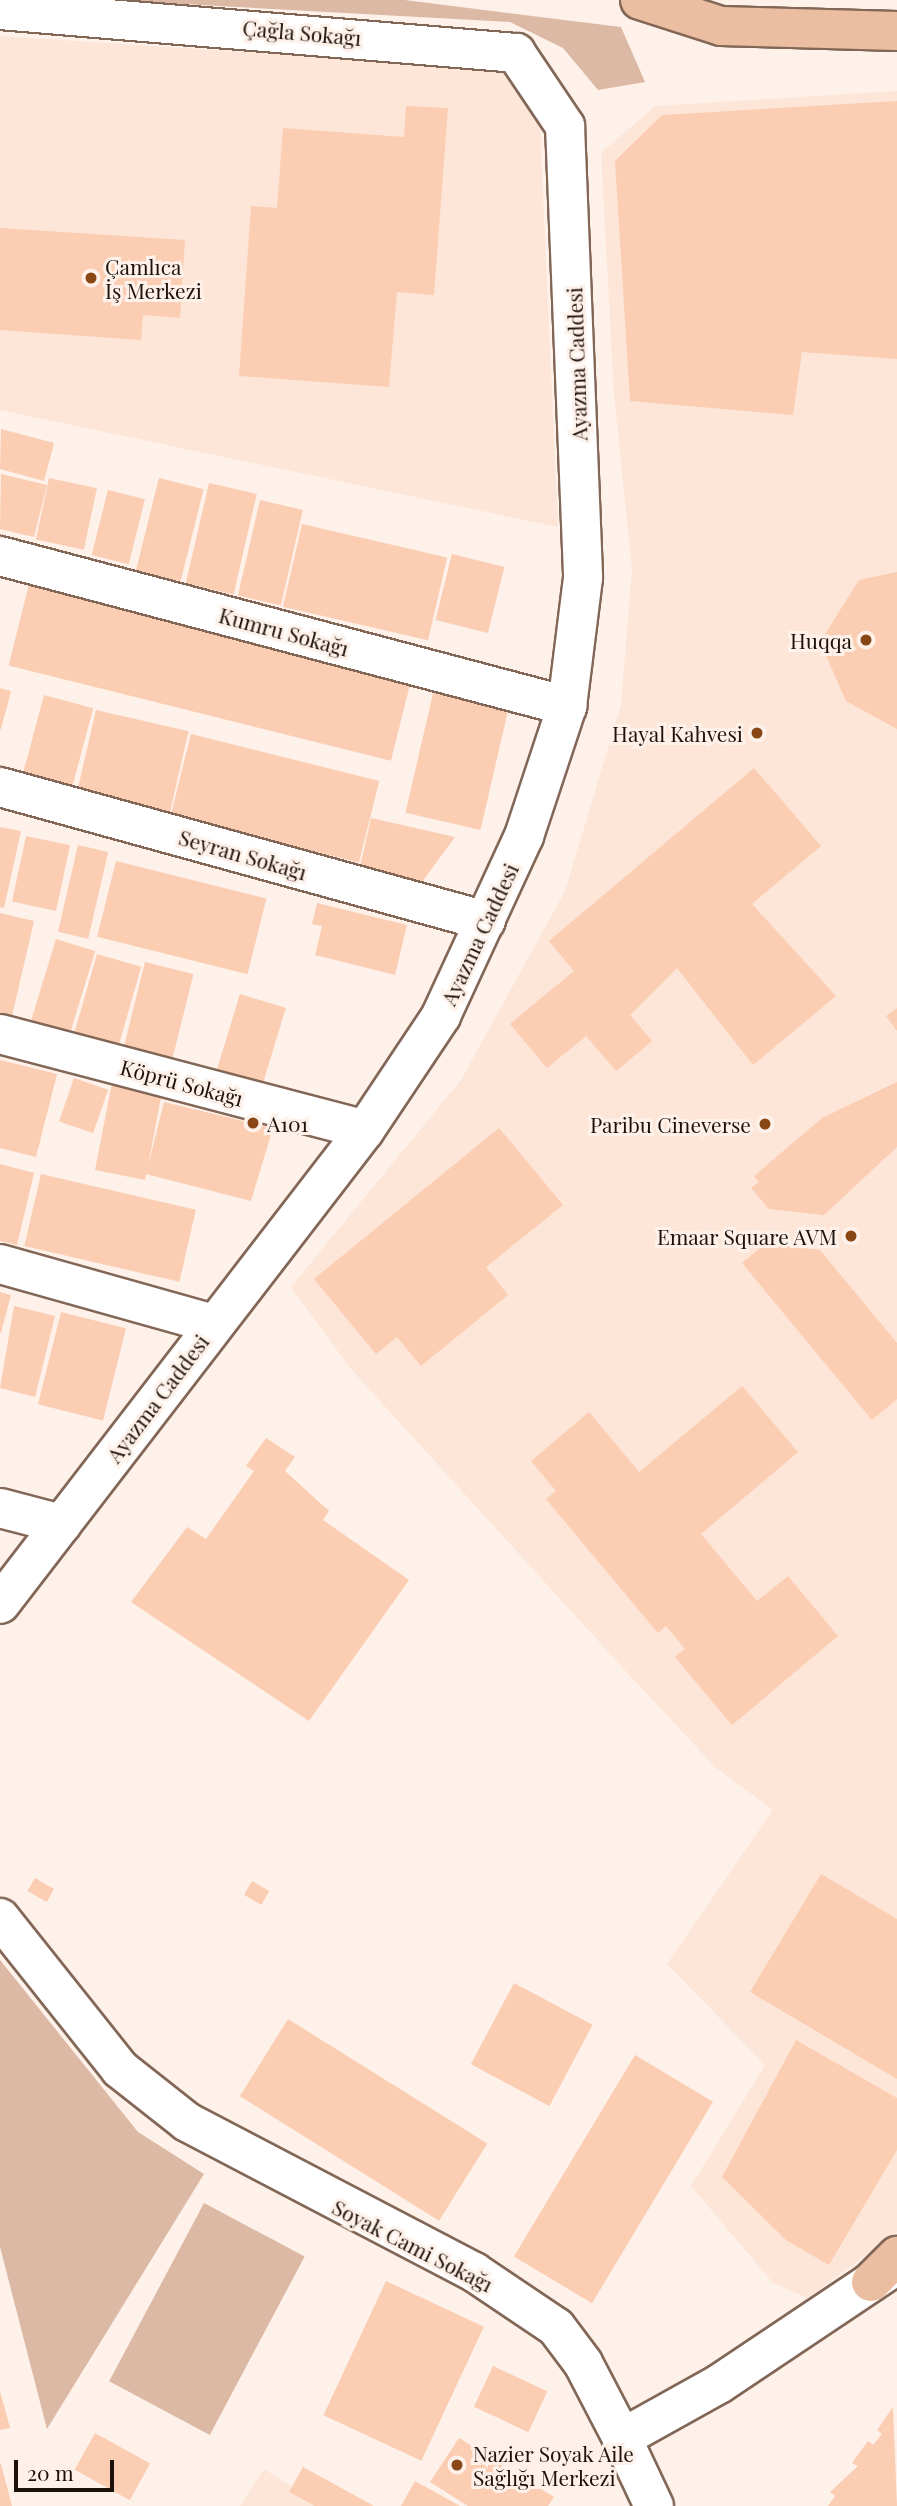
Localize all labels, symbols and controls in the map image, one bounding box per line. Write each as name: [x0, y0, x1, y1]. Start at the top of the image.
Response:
street label: Çağla Sokağı: [241, 14, 363, 50]
place label: Çamlıca İş Merkezi: [105, 253, 202, 303]
marker: Çamlıca İş Merkezi: [83, 270, 99, 286]
street label: Ayazma Caddesi: [561, 287, 591, 441]
street label: Kumru Sokağı: [216, 602, 352, 660]
place label: Huqqa: [790, 627, 852, 653]
marker: Huqqa: [858, 632, 874, 648]
place label: Hayal Kahvesi: [612, 720, 743, 746]
marker: Hayal Kahvesi: [749, 725, 765, 741]
street label: Seyran Sokağı: [176, 824, 310, 884]
street label: Ayazma Caddesi: [435, 859, 523, 1009]
street label: Köprü Sokağı: [118, 1054, 246, 1110]
place label: A101: [267, 1110, 308, 1136]
place label: Paribu Cineverse: [590, 1111, 751, 1137]
marker: A101: [245, 1115, 261, 1131]
marker: Paribu Cineverse: [757, 1116, 773, 1132]
place label: Emaar Square AVM: [656, 1223, 837, 1249]
marker: Emaar Square AVM: [843, 1228, 859, 1244]
street label: Ayazma Caddesi: [101, 1329, 213, 1467]
street label: Soyak Cami Sokağı: [328, 2194, 498, 2296]
place label: Nazier Soyak Aile Sağlığı Merkezi: [473, 2440, 635, 2490]
scale bar: [18, 2446, 117, 2490]
marker: Nazier Soyak Aile Sağlığı Merkezi: [447, 2455, 467, 2475]
text: 20 m: [27, 2458, 74, 2486]

